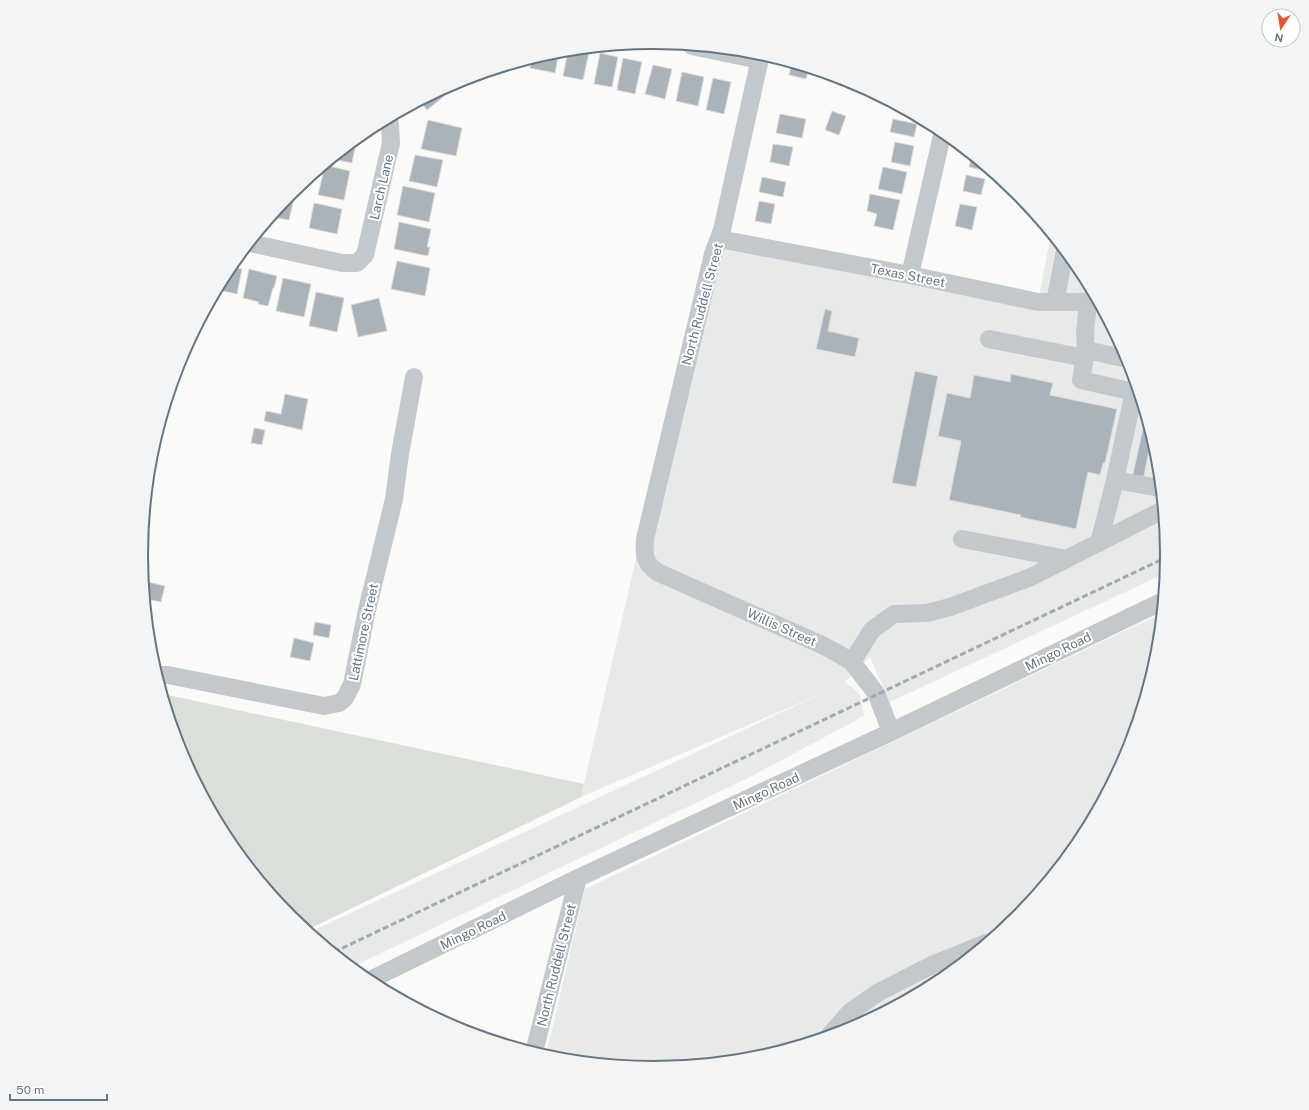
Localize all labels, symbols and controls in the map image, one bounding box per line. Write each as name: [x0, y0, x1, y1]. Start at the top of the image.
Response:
north arrow: [1261, 8, 1301, 48]
text: N: [1273, 31, 1284, 45]
street label: Larch Lane: [367, 153, 396, 221]
street label: North Ruddell Street: [679, 242, 726, 367]
street label: Texas Street: [869, 261, 946, 290]
street label: Lattimore Street: [346, 582, 381, 682]
street label: Willis Street: [745, 606, 819, 649]
street label: Mingo Road: [1023, 629, 1094, 674]
street label: Mingo Road: [731, 770, 802, 813]
street label: North Ruddell Street: [534, 902, 579, 1028]
street label: Mingo Road: [438, 908, 509, 953]
scale bar: [10, 1076, 107, 1102]
text: 50 m: [16, 1083, 44, 1097]

